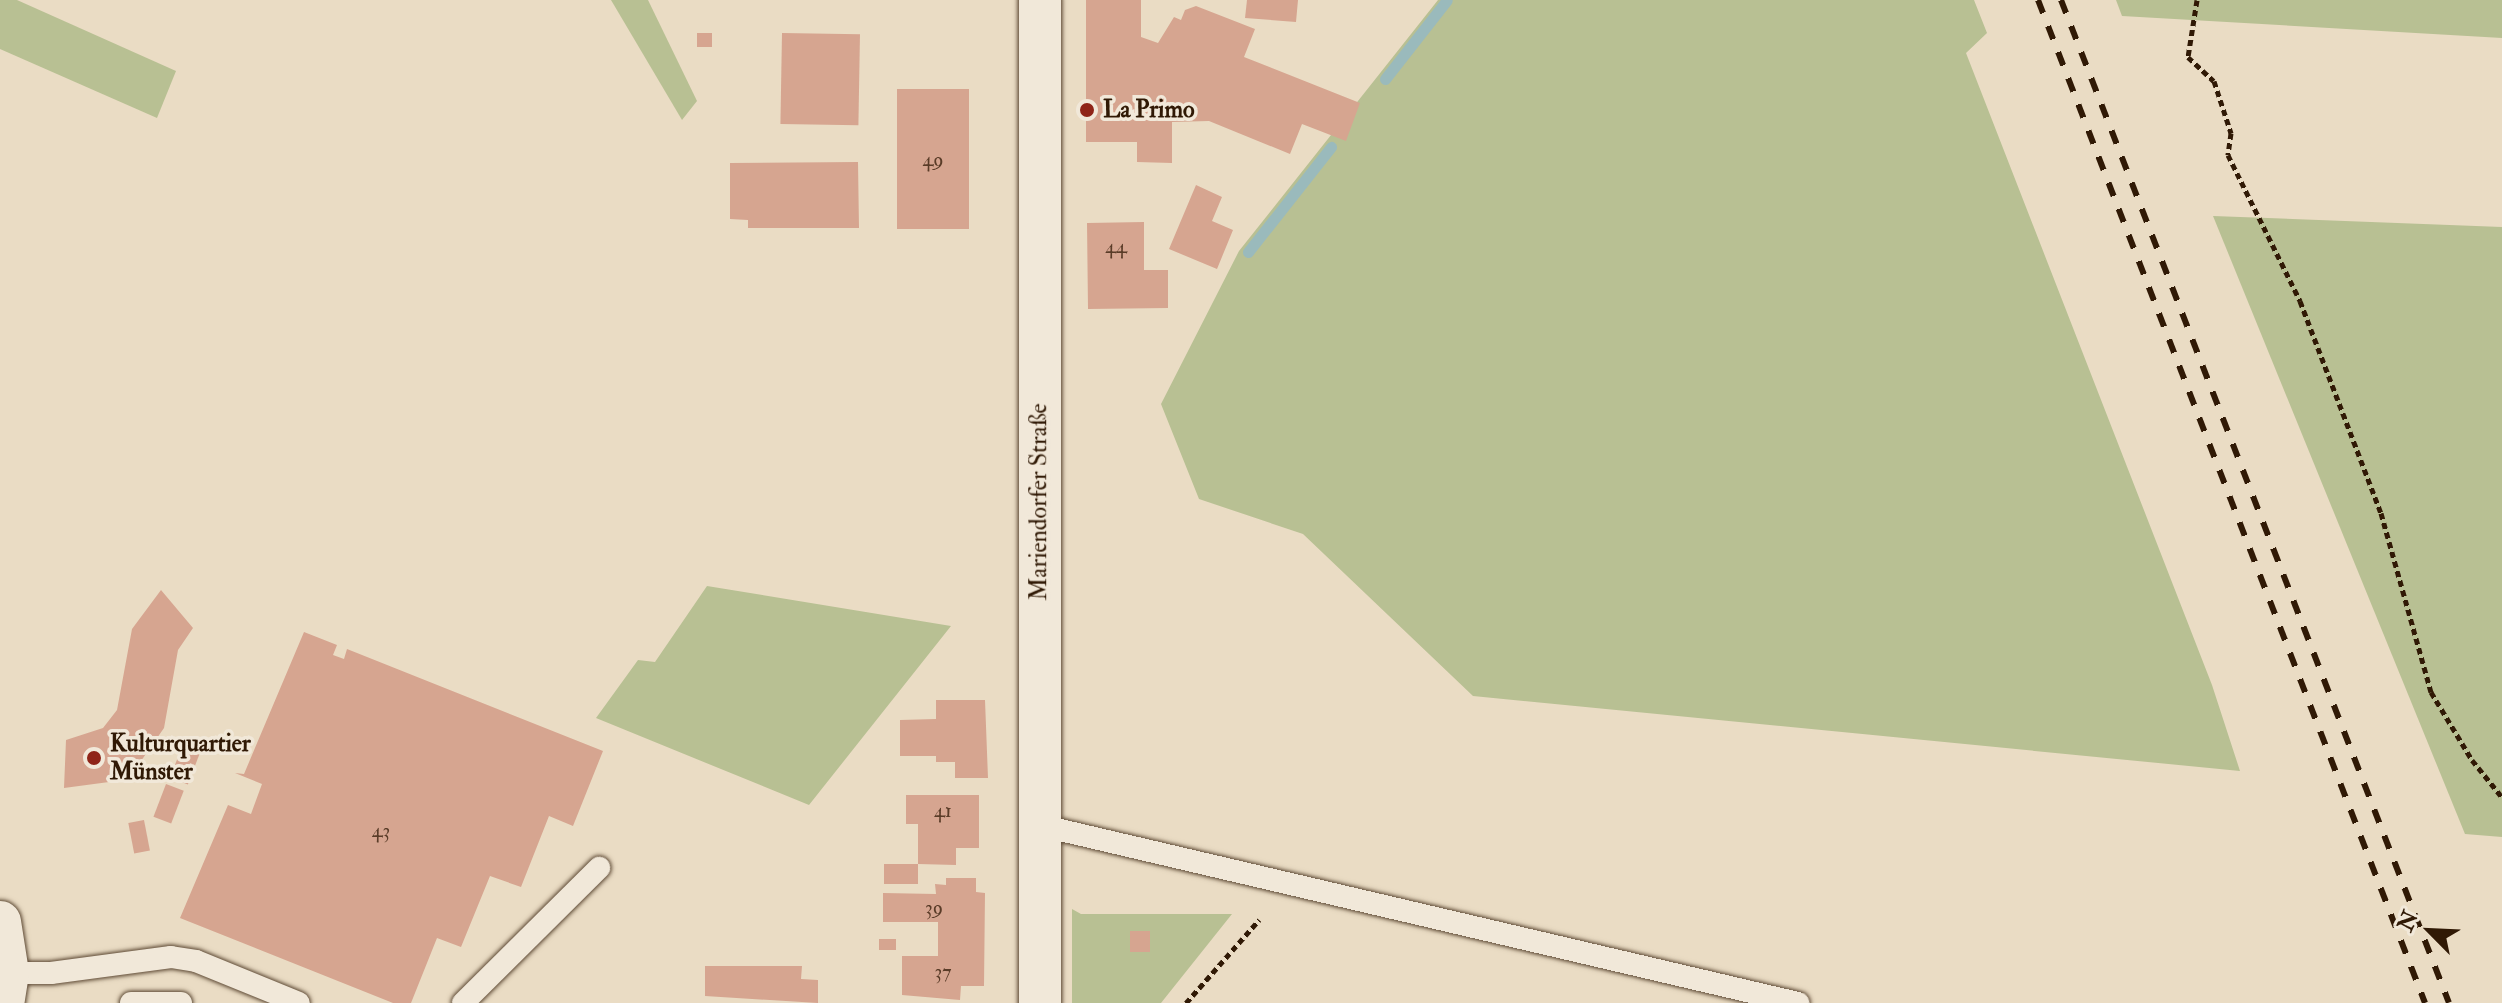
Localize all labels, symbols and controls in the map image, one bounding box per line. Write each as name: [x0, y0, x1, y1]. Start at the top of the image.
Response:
place label: La Primo: [1103, 96, 1195, 124]
marker: La Primo: [1078, 101, 1096, 119]
house number: 49: [922, 147, 944, 171]
house number: 44: [1105, 234, 1127, 258]
street label: Mariendorfer Straße: [1025, 403, 1053, 601]
place label: Kulturquartier Münster: [110, 730, 251, 786]
marker: Kulturquartier Münster: [85, 749, 103, 767]
house number: 41: [934, 798, 952, 822]
house number: 43: [372, 818, 390, 842]
north arrow: [2390, 891, 2470, 971]
house number: 39: [925, 895, 943, 919]
text: N: [2391, 907, 2425, 936]
house number: 37: [935, 959, 951, 983]

